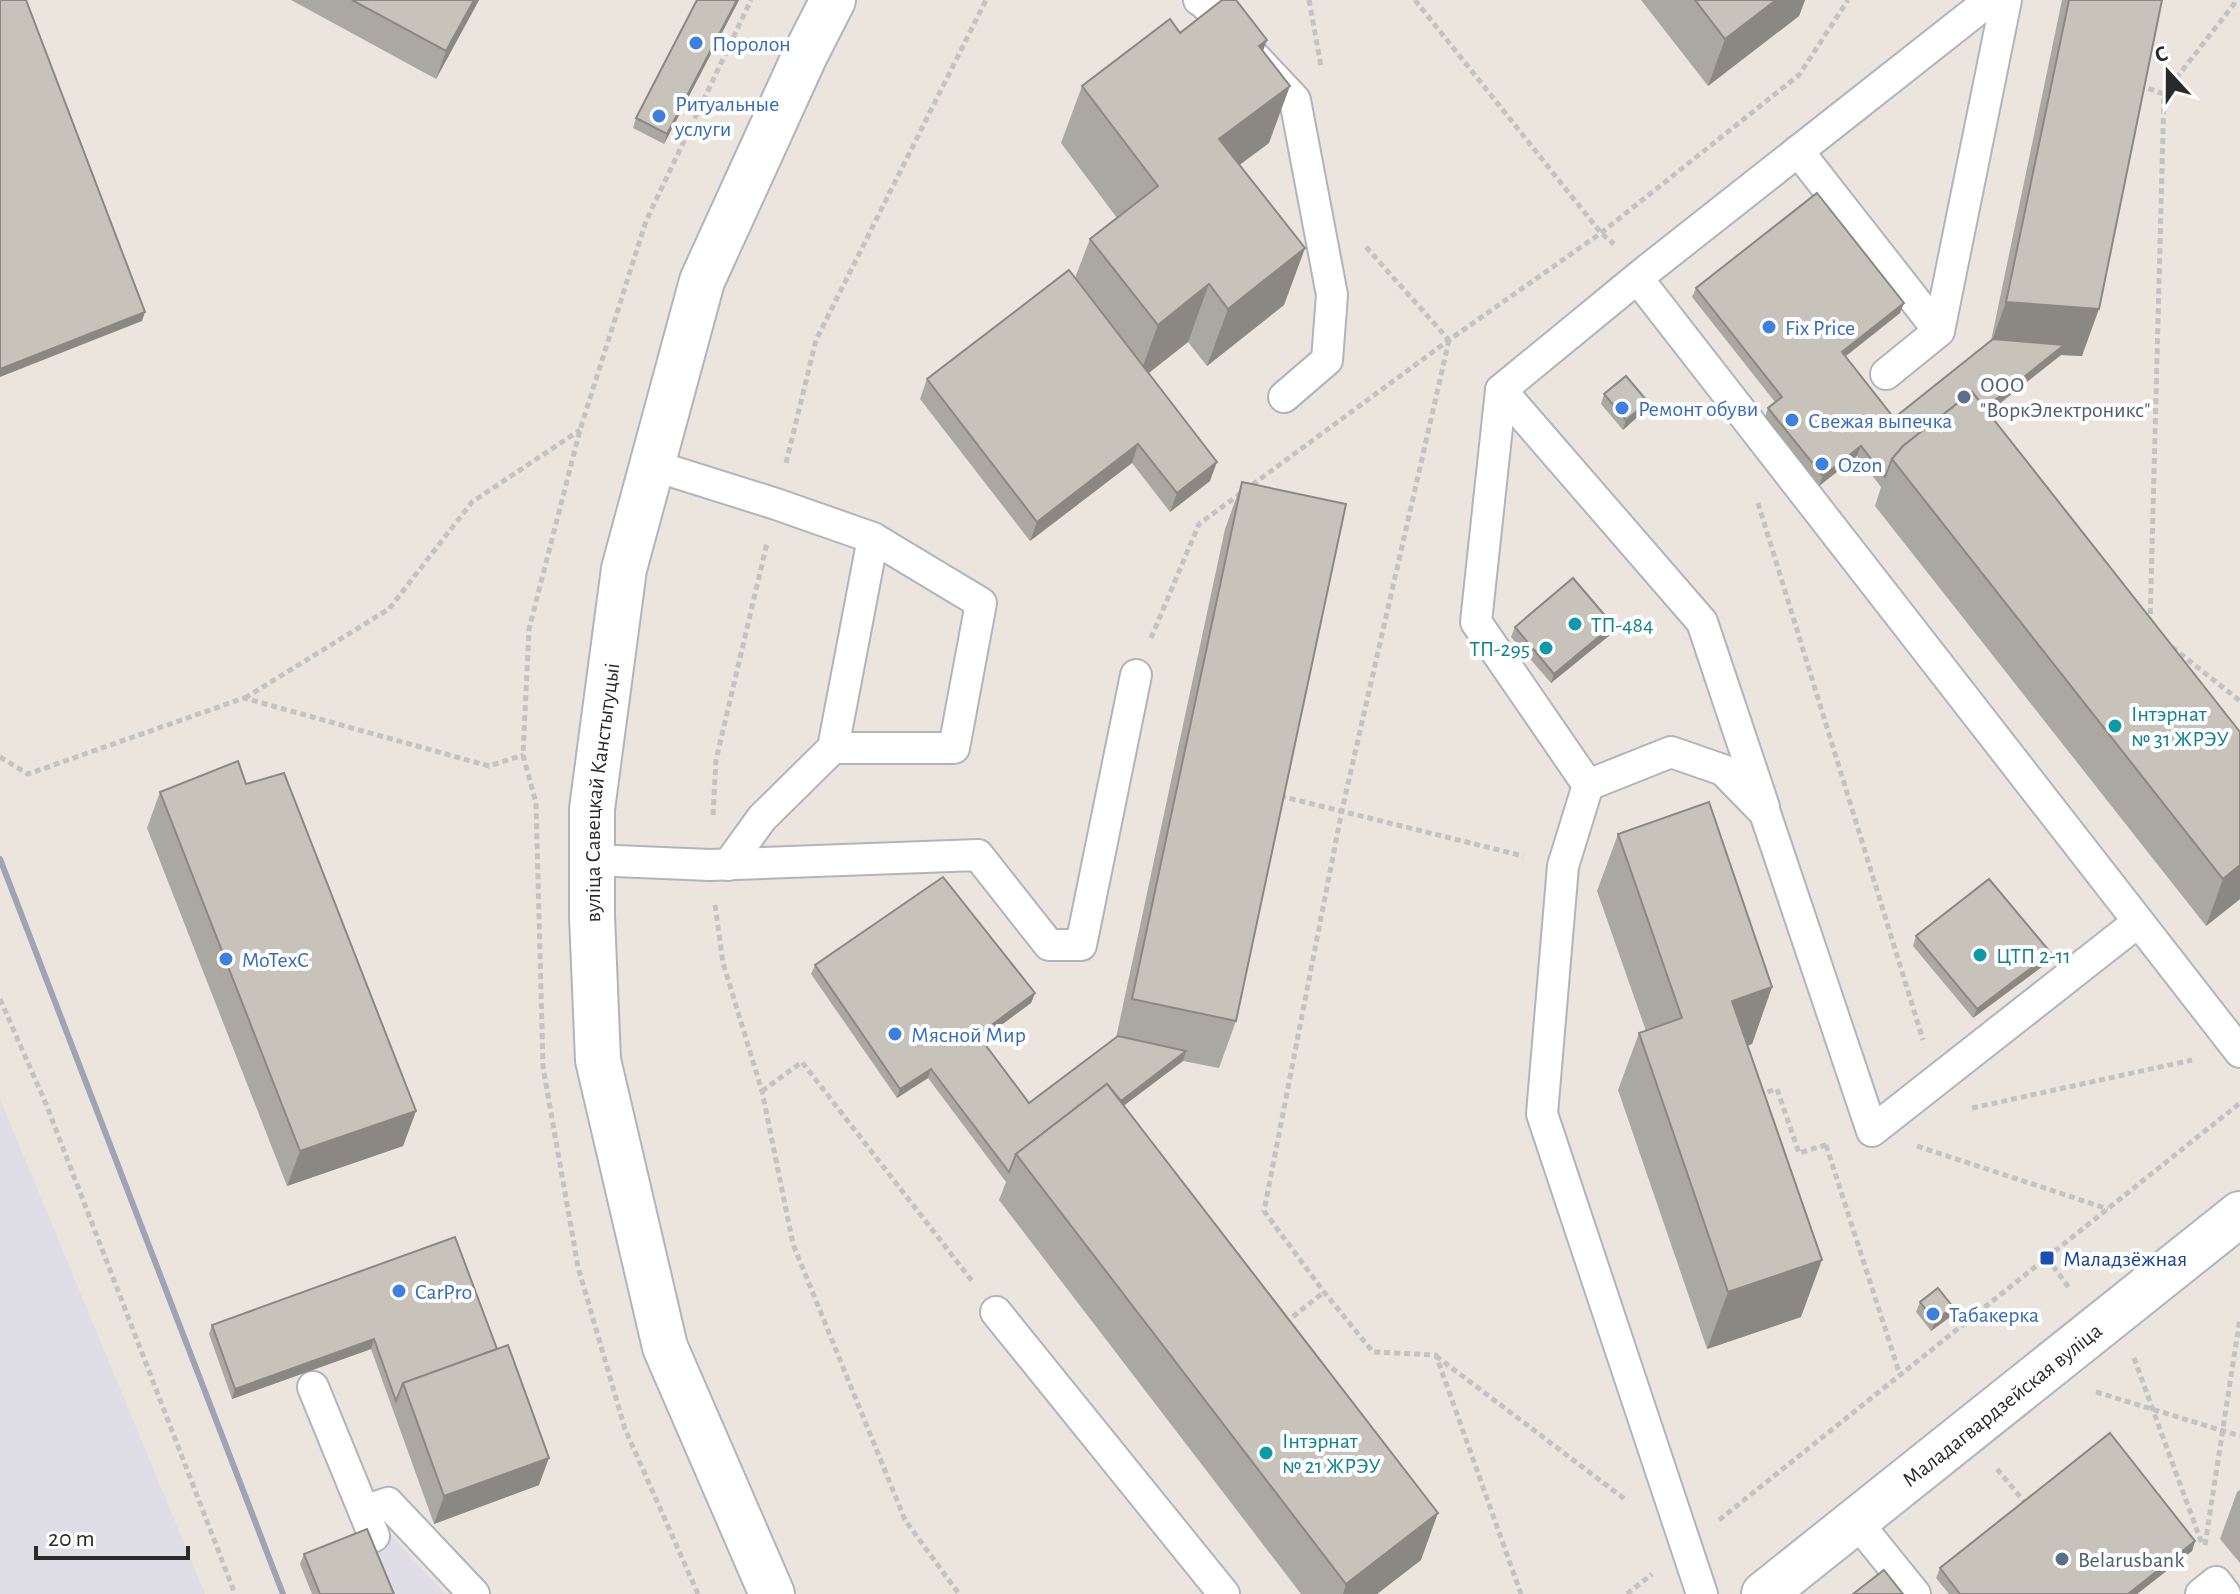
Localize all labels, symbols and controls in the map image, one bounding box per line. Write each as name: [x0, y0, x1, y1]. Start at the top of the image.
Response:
north arrow: [2128, 32, 2208, 112]
place label: Поролон: [712, 33, 791, 55]
marker: Поролон: [687, 34, 705, 52]
text: С: [2152, 42, 2171, 67]
place label: Ритуальные услуги: [674, 93, 779, 140]
marker: Ритуальные услуги: [650, 107, 668, 125]
place label: Fix Price: [1785, 317, 1855, 339]
marker: Fix Price: [1760, 318, 1778, 336]
place label: ООО "ВоркЭлектроникс": [1980, 374, 2150, 421]
marker: ООО "ВоркЭлектроникс": [1955, 388, 1973, 406]
place label: Ремонт обуви: [1638, 398, 1758, 420]
marker: Ремонт обуви: [1613, 399, 1631, 417]
place label: Свежая выпечка: [1808, 410, 1952, 432]
marker: Свежая выпечка: [1783, 411, 1801, 429]
place label: Ozon: [1838, 454, 1883, 476]
marker: Ozon: [1813, 455, 1831, 473]
place label: ТП-484: [1591, 614, 1654, 636]
marker: ТП-484: [1566, 615, 1584, 633]
place label: ТП-295: [1469, 638, 1530, 660]
marker: ТП-295: [1537, 639, 1555, 657]
street label: вуліца Савецкай Канстытуцыі: [582, 662, 623, 923]
place label: Інтэрнат № 31 ЖРЭУ: [2131, 703, 2229, 750]
marker: Інтэрнат № 31 ЖРЭУ: [2106, 717, 2124, 735]
place label: ЦТП 2-11: [1996, 945, 2071, 967]
marker: ЦТП 2-11: [1971, 946, 1989, 964]
place label: MoTexC: [242, 949, 309, 971]
marker: MoTexC: [217, 950, 235, 968]
place label: Мясной Мир: [911, 1024, 1026, 1046]
marker: Мясной Мир: [886, 1025, 904, 1043]
place label: Маладзёжная: [2063, 1248, 2187, 1270]
marker: Маладзёжная: [2038, 1249, 2056, 1267]
place label: CarPro: [415, 1281, 472, 1303]
marker: CarPro: [390, 1282, 408, 1300]
place label: Табакерка: [1949, 1304, 2039, 1326]
marker: Табакерка: [1924, 1305, 1942, 1323]
street label: Маладагвардзейская вуліца: [1898, 1319, 2106, 1491]
place label: Інтэрнат № 21 ЖРЭУ: [1282, 1430, 1381, 1477]
marker: Інтэрнат № 21 ЖРЭУ: [1257, 1444, 1275, 1462]
scale bar: [36, 1510, 188, 1560]
text: 20 m: [48, 1527, 95, 1551]
place label: Belarusbank: [2078, 1549, 2184, 1571]
marker: Belarusbank: [2053, 1550, 2071, 1568]

